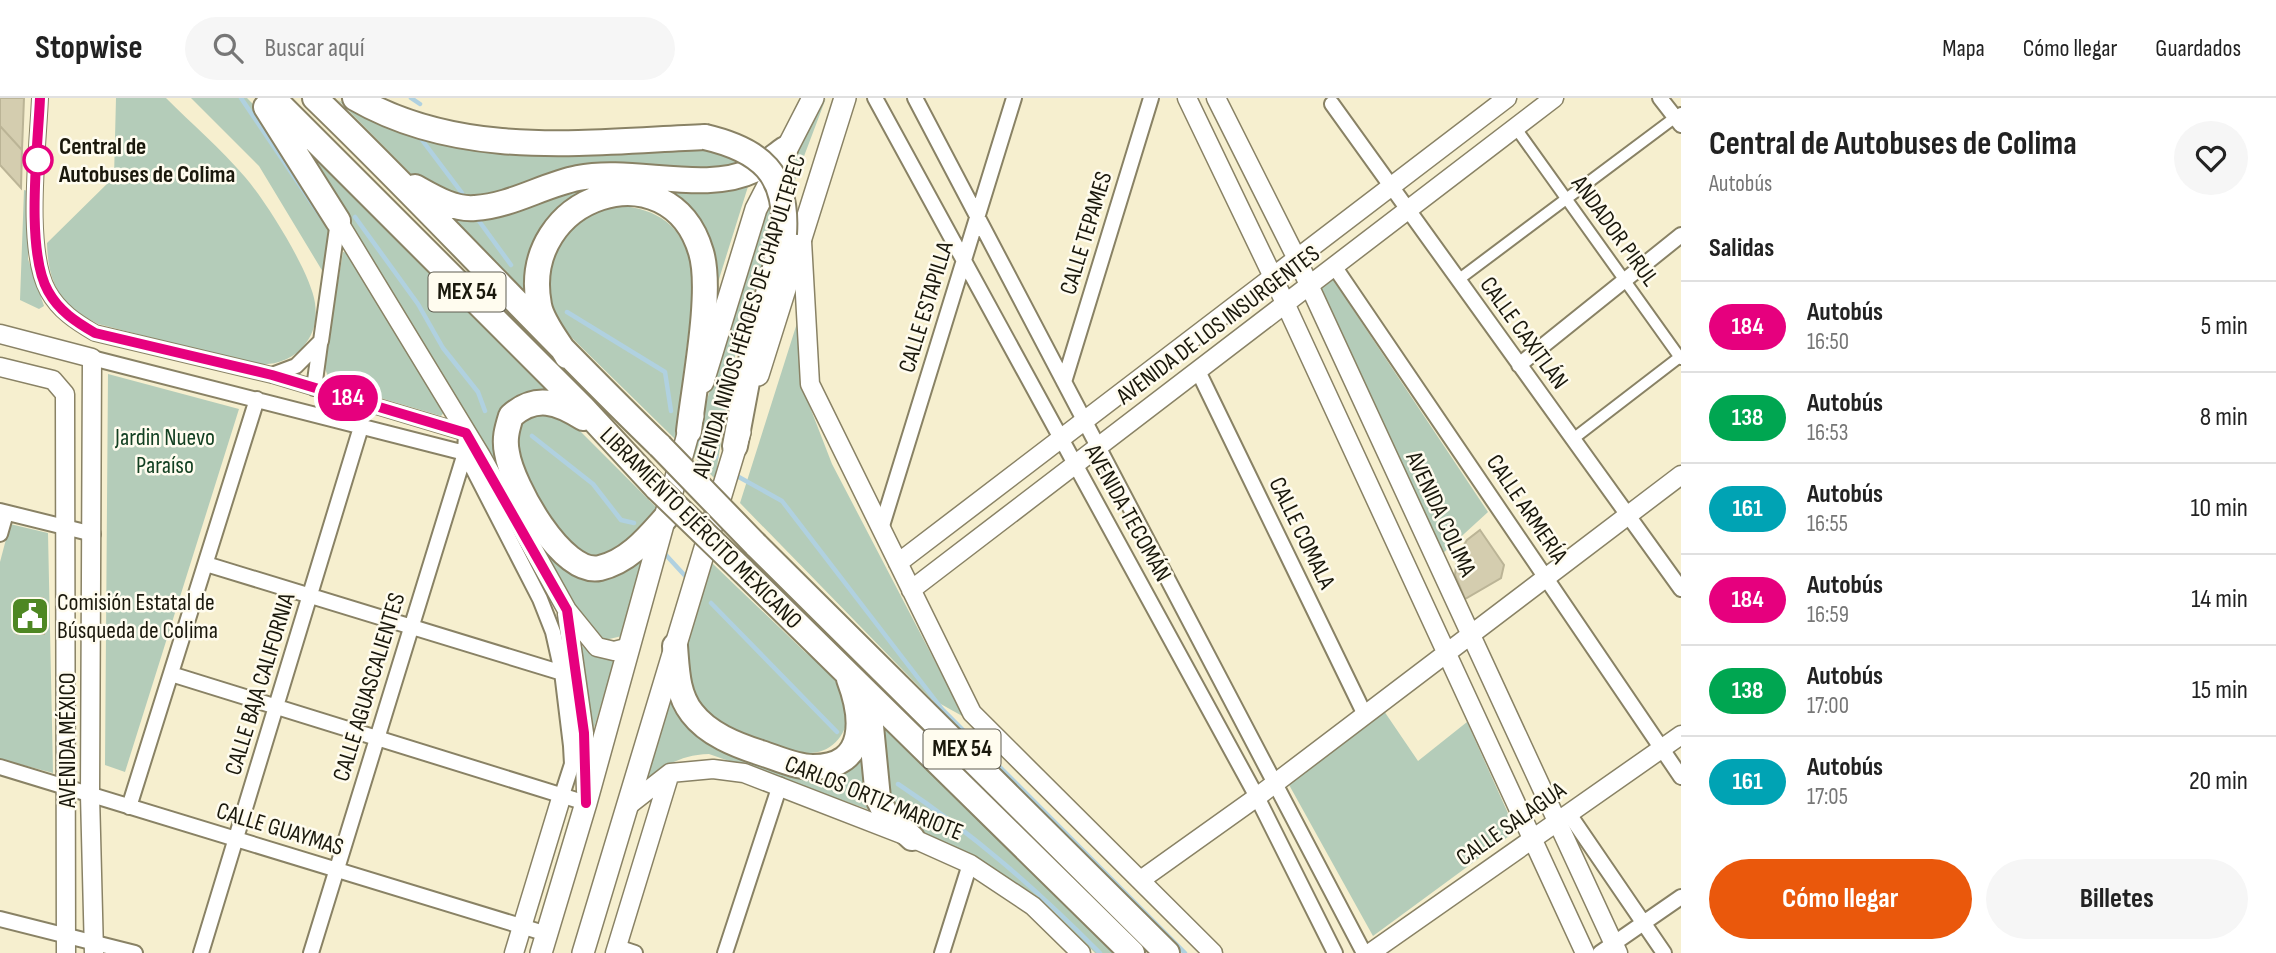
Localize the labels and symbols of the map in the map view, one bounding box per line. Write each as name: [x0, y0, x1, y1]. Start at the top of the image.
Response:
place label: Central de Autobuses de Colima: [58, 132, 235, 189]
marker: Central de Autobuses de Colima: [23, 145, 53, 175]
street label: AVENIDA NIÑOS HÉROES DE CHAPULTEPEC: [686, 151, 812, 482]
street label: CALLE TEPAMES: [1054, 168, 1118, 298]
street label: ANDADOR PIRUL: [1565, 169, 1665, 292]
street label: CALLE ESTAPILLA: [892, 237, 960, 376]
street label: AVENIDA DE LOS INSURGENTES: [1110, 239, 1325, 411]
street label: CALLE CAXITLÁN: [1474, 271, 1574, 395]
road number: MEX 54: [428, 272, 505, 312]
line badge: 184: [308, 375, 388, 421]
street label: LIBRAMIENTO EJÉRCITO MEXICANO: [594, 421, 808, 635]
park label: Jardin Nuevo Paraíso: [114, 423, 215, 480]
street label: AVENIDA TECOMÁN: [1078, 438, 1178, 587]
street label: AVENIDA COLIMA: [1399, 446, 1483, 582]
street label: CALLE ARMERÍA: [1480, 449, 1574, 570]
street label: CALLE COMALA: [1263, 472, 1342, 594]
place label: Comisión Estatal de Búsqueda de Colima: [57, 588, 218, 645]
street label: CALLE BAJA CALIFORNIA: [219, 589, 302, 778]
street label: CALLE AGUASCALIENTES: [327, 589, 411, 785]
public building icon: Comisión Estatal de Búsqueda de Colima: [9, 595, 51, 637]
street label: AVENIDA MÉXICO: [53, 672, 82, 809]
road number: MEX 54: [923, 730, 1000, 768]
street label: CARLOS ORTIZ MARIOTE: [781, 749, 967, 847]
street label: CALLE SALAGUA: [1451, 775, 1572, 872]
street label: CALLE GUAYMAS: [213, 796, 347, 862]

